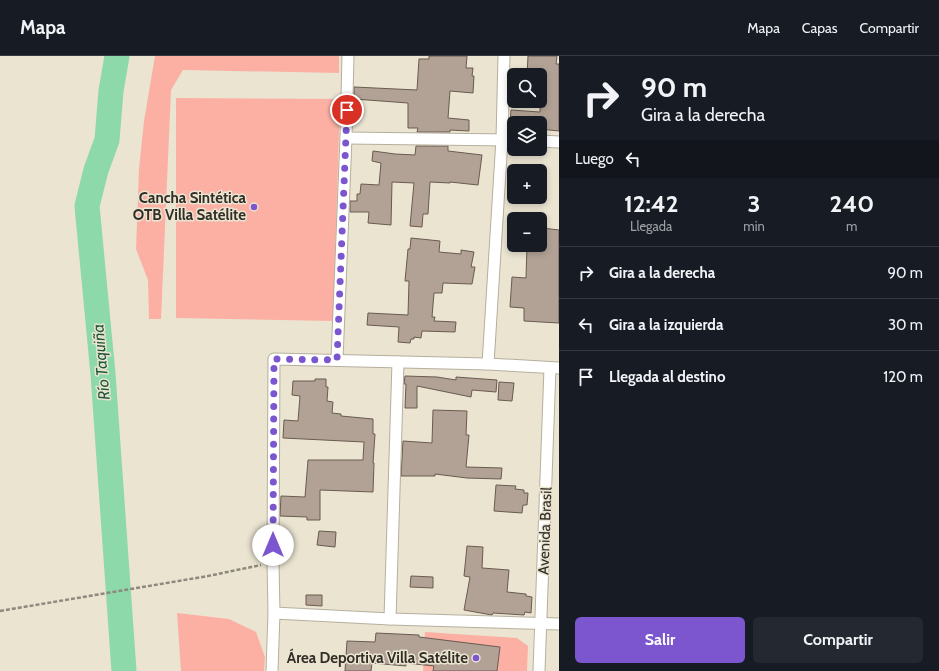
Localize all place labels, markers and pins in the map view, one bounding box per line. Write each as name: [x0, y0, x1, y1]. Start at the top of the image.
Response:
pin: [330, 93, 364, 127]
place label: Cancha Sintética OTB Villa Satélite: [133, 189, 247, 224]
marker: Cancha Sintética OTB Villa Satélite: [249, 202, 259, 212]
place label: Área Deportiva Villa Satélite: [287, 648, 468, 667]
marker: Área Deportiva Villa Satélite: [471, 653, 481, 663]

